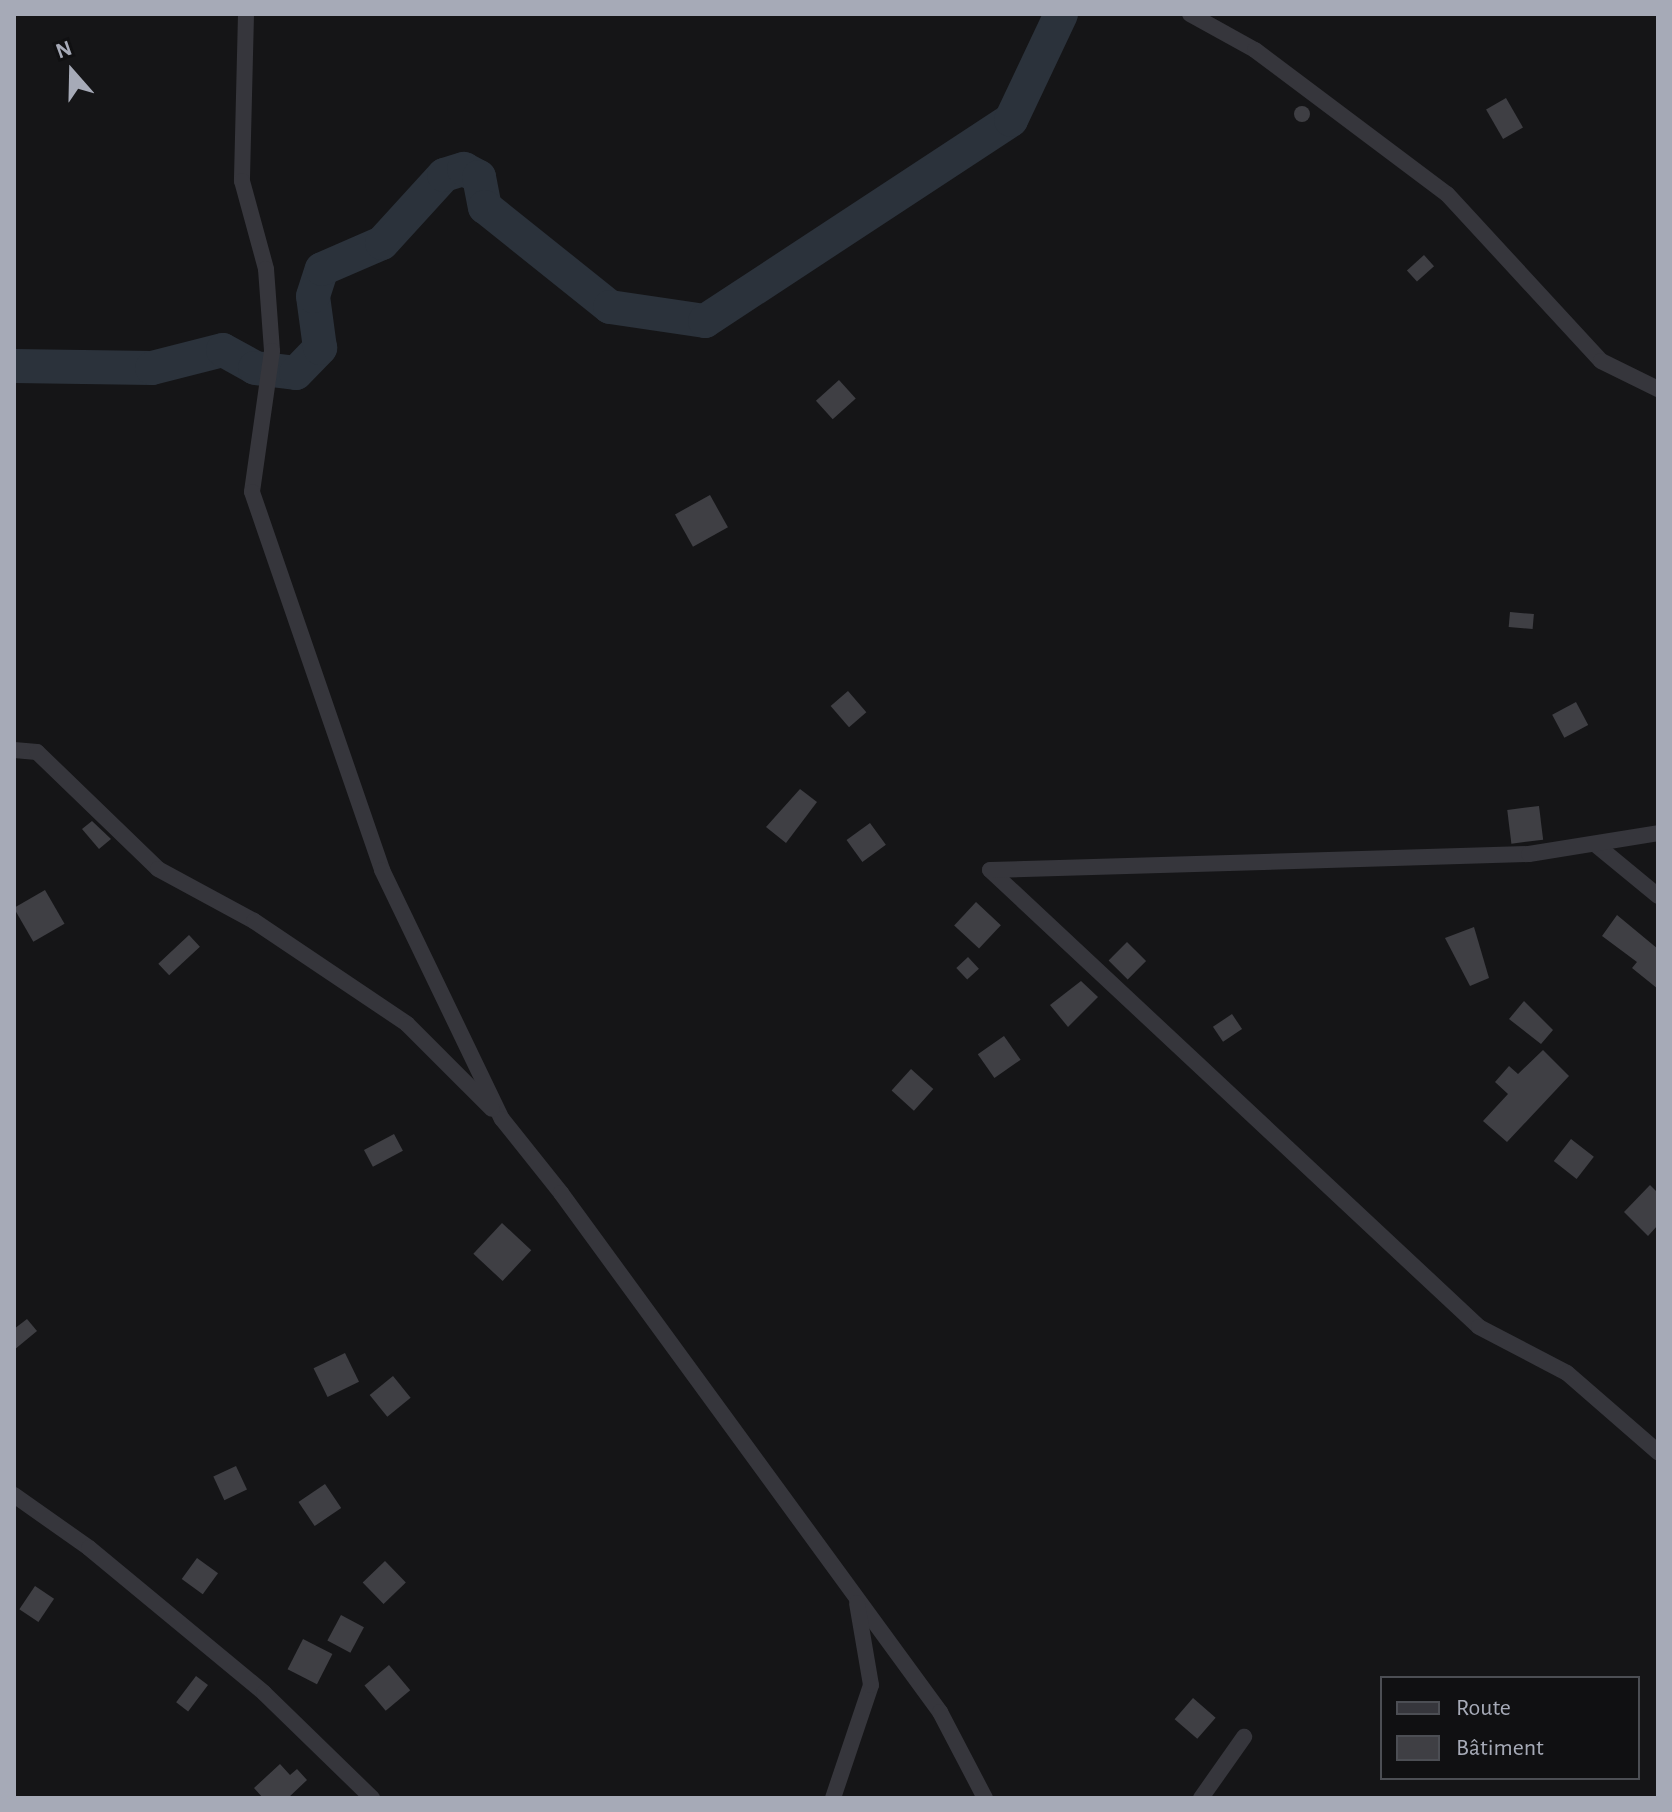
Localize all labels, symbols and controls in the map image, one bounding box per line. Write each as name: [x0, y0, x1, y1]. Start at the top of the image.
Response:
north arrow: [32, 32, 112, 112]
text: N: [53, 36, 75, 62]
legend: [1380, 1676, 1640, 1780]
text: Route: [1456, 1696, 1511, 1720]
text: Bâtiment: [1456, 1736, 1544, 1760]

